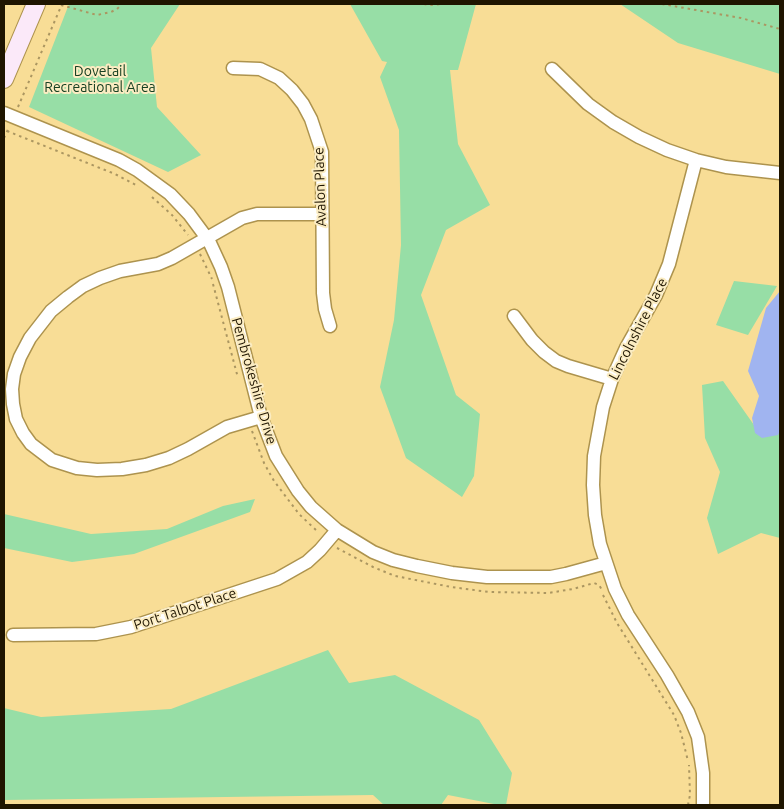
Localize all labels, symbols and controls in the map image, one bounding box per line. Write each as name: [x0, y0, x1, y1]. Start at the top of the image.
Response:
park label: Dovetail Recreational Area: [44, 63, 156, 95]
street label: Avalon Place: [310, 147, 330, 227]
street label: Lincolnshire Place: [605, 275, 671, 383]
street label: Pembrokeshire Drive: [228, 316, 280, 446]
street label: Port Talbot Place: [131, 584, 239, 634]

